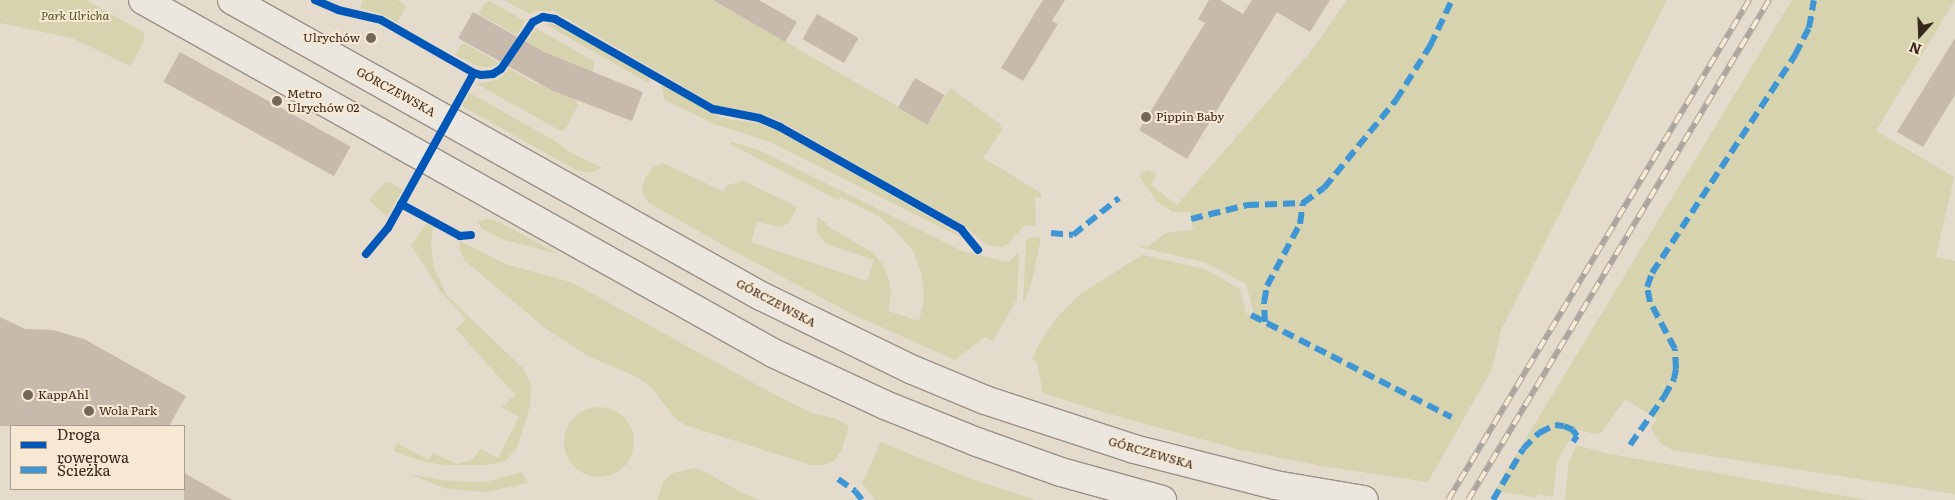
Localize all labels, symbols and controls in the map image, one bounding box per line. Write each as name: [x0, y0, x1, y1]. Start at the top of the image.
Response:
park label: Park Ulricha: [41, 9, 109, 23]
north arrow: [1895, 10, 1945, 60]
place label: Ulrychów: [303, 31, 360, 45]
marker: Ulrychów: [364, 31, 378, 45]
text: N: [1906, 38, 1924, 61]
street label: GÓRCZEWSKA: [354, 64, 438, 120]
place label: Metro Ulrychów 02: [287, 87, 359, 115]
marker: Metro Ulrychów 02: [271, 95, 283, 107]
place label: Pippin Baby: [1156, 110, 1224, 124]
marker: Pippin Baby: [1140, 111, 1152, 123]
street label: GÓRCZEWSKA: [734, 276, 818, 330]
place label: KappAhl: [38, 388, 89, 402]
marker: KappAhl: [22, 389, 34, 401]
place label: Wola Park: [99, 404, 157, 418]
marker: Wola Park: [83, 405, 95, 417]
text: Droga rowerowa: [57, 422, 129, 468]
legend: [10, 425, 185, 490]
street label: GÓRCZEWSKA: [1107, 434, 1195, 472]
text: Ścieżka: [57, 458, 111, 481]

